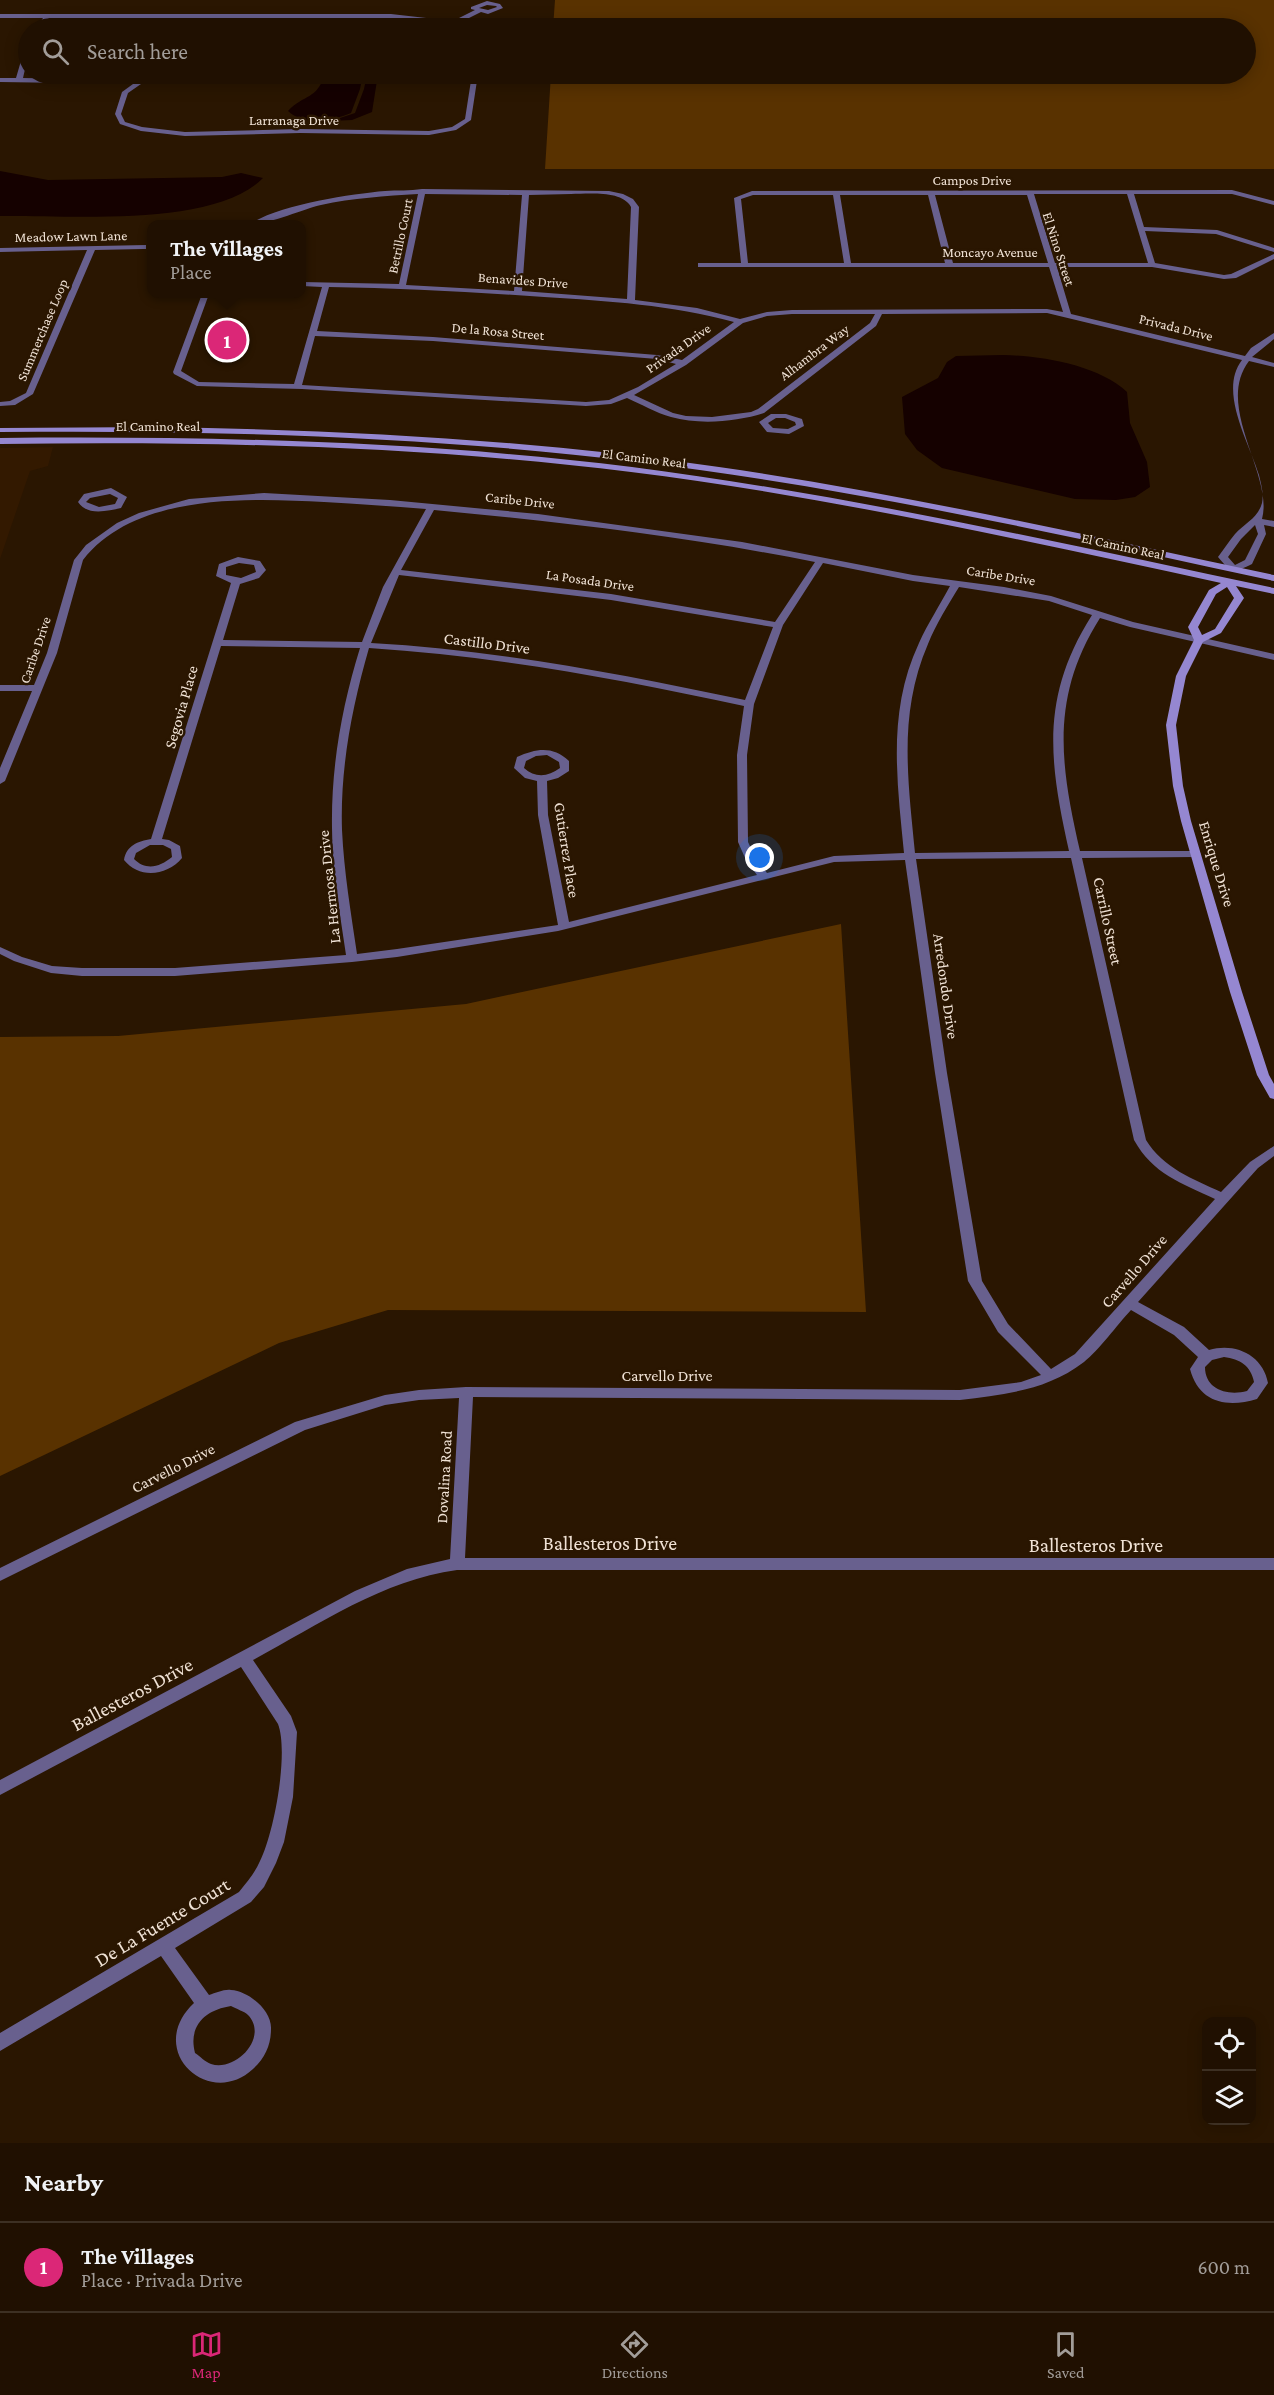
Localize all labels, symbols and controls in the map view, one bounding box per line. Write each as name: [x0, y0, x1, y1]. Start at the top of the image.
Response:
search box: [18, 18, 1256, 84]
icon: search: [39, 35, 72, 68]
text: Search here: [87, 39, 188, 64]
street label: Larranaga Drive: [249, 112, 339, 128]
street label: Campos Drive: [933, 172, 1011, 188]
street label: Betrillo Court: [384, 197, 416, 275]
street label: El Nino Street: [1040, 210, 1079, 288]
popup: [147, 220, 306, 298]
street label: Meadow Lawn Lane: [15, 227, 127, 245]
text: The Villages: [170, 236, 283, 261]
street label: Moncayo Avenue: [942, 244, 1038, 260]
text: Place: [170, 261, 212, 283]
street label: Benavides Drive: [478, 269, 568, 291]
street label: Summerchase Loop: [13, 276, 71, 384]
street label: Privada Drive: [1137, 310, 1215, 344]
pin: 1: [208, 318, 246, 362]
street label: De la Rosa Street: [451, 319, 545, 343]
street label: Privada Drive: [643, 320, 713, 376]
street label: Alhambra Way: [776, 320, 852, 383]
street label: El Camino Real: [116, 418, 201, 434]
street label: El Camino Real: [601, 445, 687, 471]
street label: Caribe Drive: [484, 488, 556, 512]
street label: El Camino Real: [1080, 529, 1166, 563]
street label: Caribe Drive: [965, 562, 1037, 588]
street label: La Posada Drive: [545, 566, 635, 594]
street label: Caribe Drive: [16, 614, 54, 686]
street label: Castillo Drive: [443, 629, 531, 657]
street label: Segovia Place: [161, 664, 202, 751]
street label: Gutierrez Place: [551, 801, 583, 899]
street label: Enrique Drive: [1195, 819, 1238, 909]
street label: La Hermosa Drive: [315, 829, 343, 945]
your location: [745, 843, 774, 872]
street label: Carrillo Street: [1090, 876, 1126, 967]
street label: Arredondo Drive: [930, 932, 962, 1040]
street label: Carvello Drive: [1098, 1231, 1170, 1311]
street label: Carvello Drive: [622, 1367, 712, 1384]
street label: Dovalina Road: [433, 1430, 455, 1524]
street label: Carvello Drive: [129, 1440, 217, 1496]
street label: Ballesteros Drive: [543, 1532, 677, 1554]
street label: Ballesteros Drive: [1029, 1534, 1163, 1556]
street label: Ballesteros Drive: [68, 1653, 197, 1735]
street label: De La Fuente Court: [91, 1873, 234, 1971]
map controls: [1202, 2017, 1256, 2125]
button: locate: [1202, 2017, 1256, 2071]
button: layers: [1202, 2071, 1256, 2125]
text: Nearby: [24, 2168, 103, 2197]
text: The Villages: [81, 2244, 194, 2269]
text: 1: [40, 2256, 47, 2278]
text: 600 m: [1197, 2256, 1250, 2278]
text: Place · Privada Drive: [81, 2269, 243, 2291]
tab: Map: [190, 2328, 223, 2381]
tab: Directions: [602, 2328, 668, 2381]
tab: Saved: [1047, 2328, 1084, 2381]

